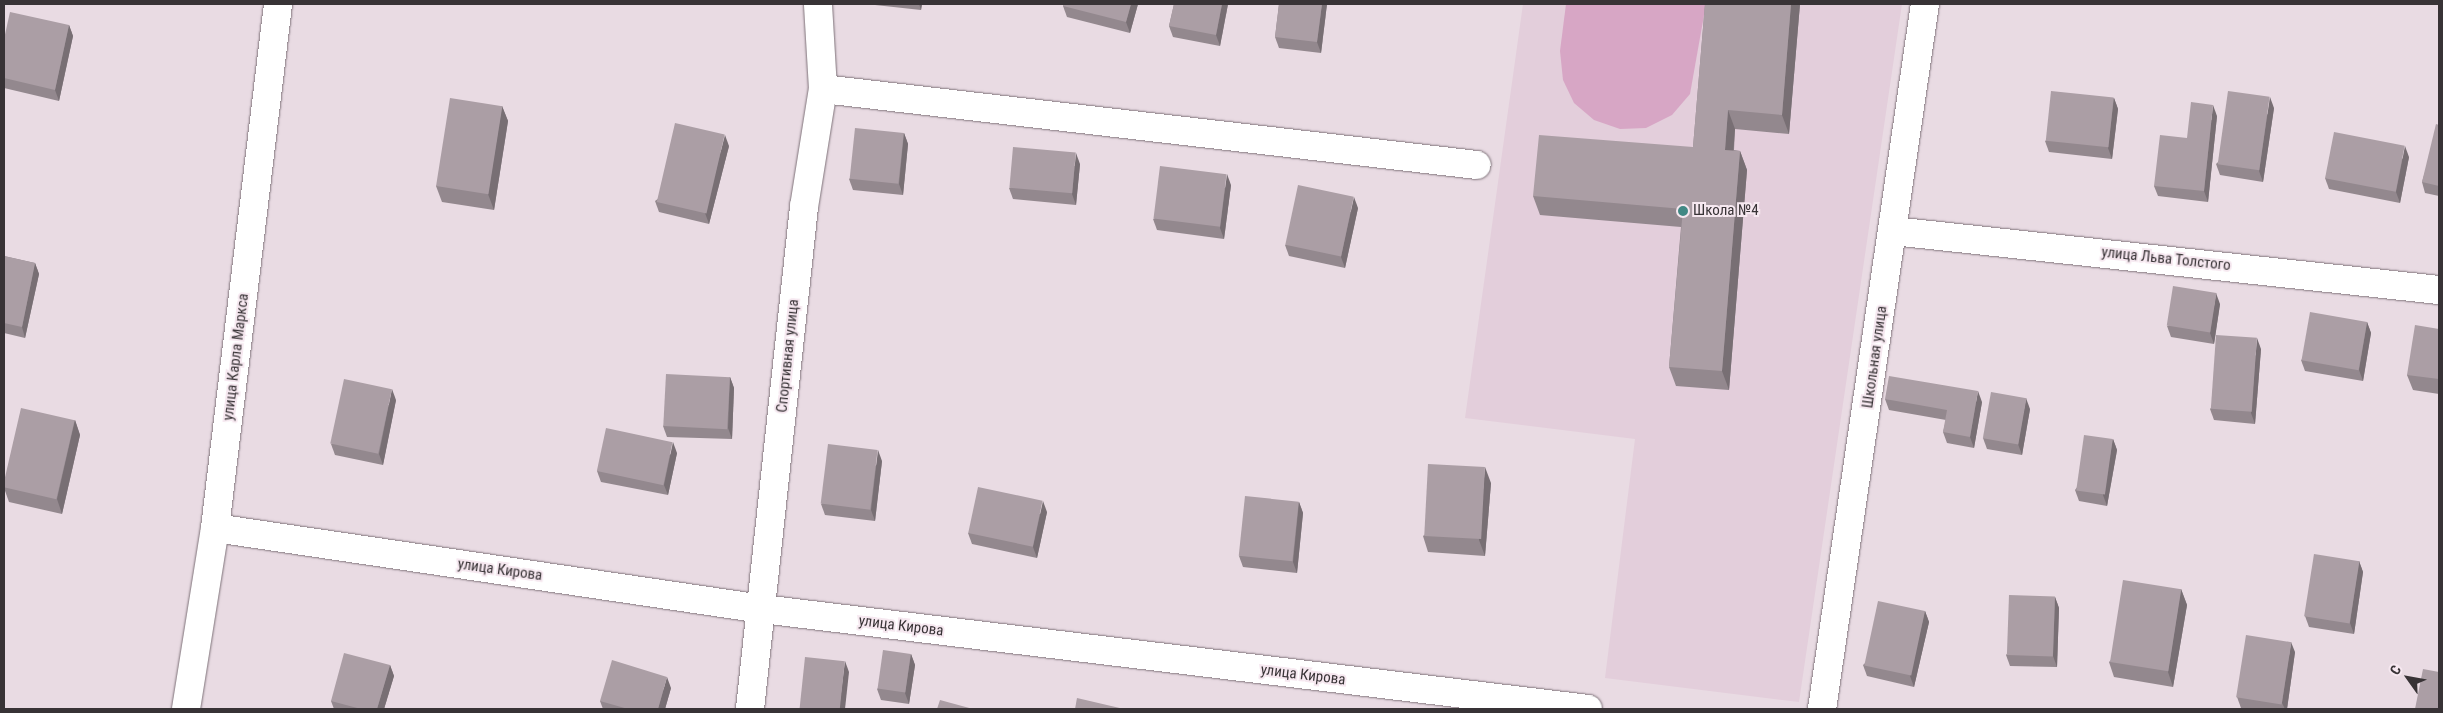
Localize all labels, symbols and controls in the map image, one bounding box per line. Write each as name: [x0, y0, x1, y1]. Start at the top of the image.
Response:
place label: Школа №4: [1693, 202, 1759, 220]
marker: Школа №4: [1677, 205, 1689, 217]
street label: улица Льва Толстого: [2100, 243, 2232, 275]
street label: улица Карла Маркса: [219, 292, 253, 422]
street label: Спортивная улица: [773, 298, 803, 414]
street label: Школьная улица: [1859, 305, 1891, 409]
street label: улица Кирова: [457, 555, 543, 585]
street label: улица Кирова: [858, 612, 944, 640]
north arrow: [2383, 653, 2433, 703]
street label: улица Кирова: [1260, 661, 1346, 689]
text: С: [2386, 662, 2404, 678]

